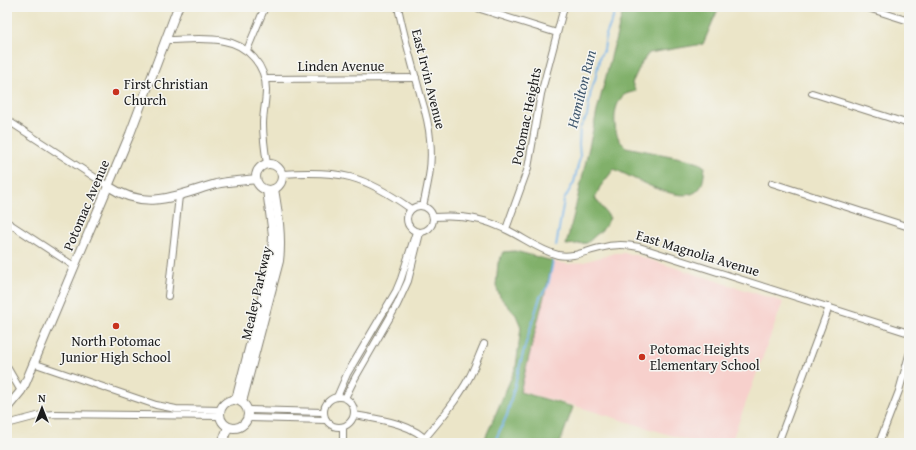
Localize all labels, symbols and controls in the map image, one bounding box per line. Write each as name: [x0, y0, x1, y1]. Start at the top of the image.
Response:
street label: East Irvin Avenue: [407, 27, 451, 131]
water label: Hamilton Run: [561, 47, 601, 131]
street label: Linden Avenue: [298, 56, 385, 76]
street label: Potomac Heights: [506, 65, 546, 167]
place label: First Christian Church: [124, 74, 208, 110]
marker: First Christian Church: [111, 87, 121, 97]
street label: Potomac Avenue: [58, 156, 114, 254]
street label: East Magnolia Avenue: [634, 225, 762, 281]
street label: Mealey Parkway: [236, 244, 276, 342]
marker: North Potomac Junior High School: [111, 321, 121, 331]
place label: North Potomac Junior High School: [59, 331, 171, 367]
place label: Potomac Heights Elementary School: [650, 339, 760, 375]
marker: Potomac Heights Elementary School: [637, 352, 647, 362]
north arrow: [22, 388, 62, 428]
text: N: [38, 390, 46, 406]

